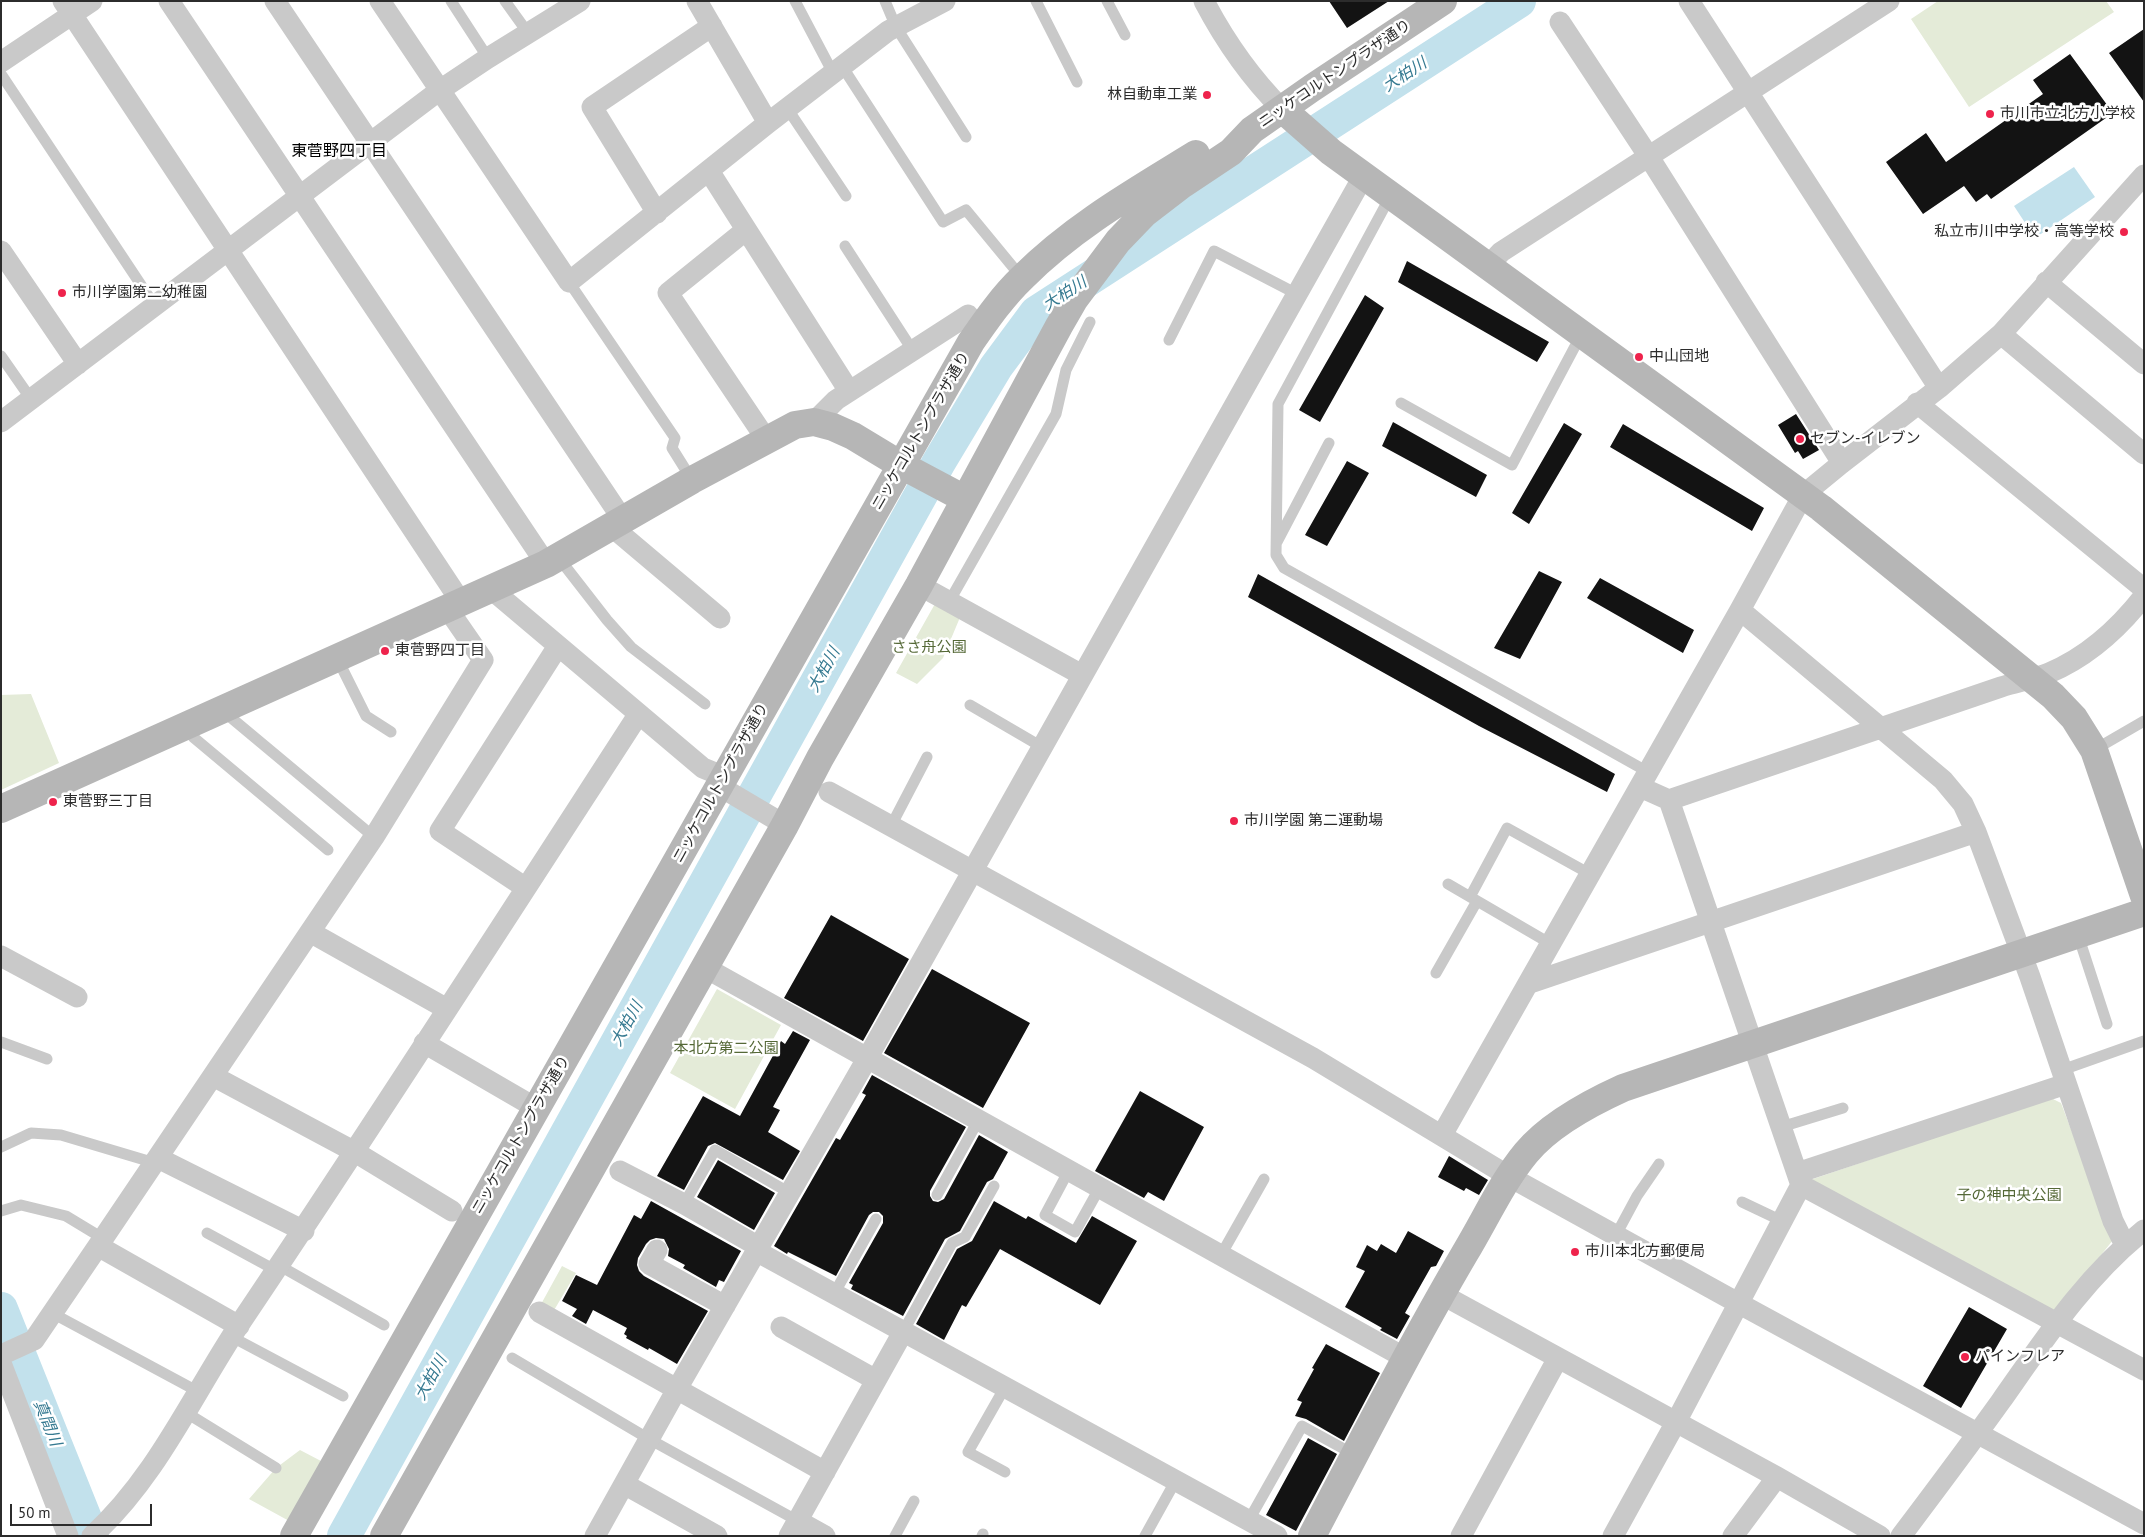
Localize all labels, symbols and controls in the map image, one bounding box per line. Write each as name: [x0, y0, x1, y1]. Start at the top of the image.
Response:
street label: ニッケコルトンプラザ通り: [1255, 16, 1415, 132]
water label: 大柏川: [1380, 54, 1430, 96]
place label: 林自動車工業: [1107, 86, 1197, 104]
marker: 林自動車工業: [1201, 89, 1213, 101]
place label: 市川市立北方小学校: [2000, 105, 2135, 123]
marker: 市川市立北方小学校: [1984, 108, 1996, 120]
district label: 東菅野四丁目: [291, 141, 387, 161]
place label: 私立市川中学校・高等学校: [1934, 223, 2114, 241]
marker: 私立市川中学校・高等学校: [2118, 226, 2130, 238]
water label: 大柏川: [1040, 273, 1090, 315]
place label: 市川学園第二幼稚園: [72, 284, 207, 302]
marker: 市川学園第二幼稚園: [56, 287, 68, 299]
place label: 中山団地: [1649, 348, 1709, 366]
street label: ニッケコルトンプラザ通り: [868, 349, 974, 513]
marker: 中山団地: [1633, 351, 1645, 363]
place label: セブン-イレブン: [1810, 430, 1920, 448]
marker: セブン-イレブン: [1794, 433, 1806, 445]
park label: ささ舟公園: [892, 639, 966, 657]
place label: 東菅野四丁目: [395, 642, 485, 660]
water label: 大柏川: [804, 644, 844, 696]
marker: 東菅野四丁目: [379, 645, 391, 657]
street label: ニッケコルトンプラザ通り: [669, 700, 773, 866]
place label: 東菅野三丁目: [63, 793, 153, 811]
marker: 東菅野三丁目: [47, 796, 59, 808]
place label: 市川学園 第二運動場: [1244, 812, 1383, 830]
marker: 市川学園 第二運動場: [1228, 815, 1240, 827]
water label: 大柏川: [607, 998, 647, 1050]
park label: 本北方第二公園: [674, 1040, 778, 1058]
street label: ニッケコルトンプラザ通り: [468, 1053, 574, 1217]
park label: 子の神中央公園: [1957, 1187, 2061, 1205]
place label: 市川本北方郵便局: [1585, 1243, 1705, 1261]
marker: 市川本北方郵便局: [1569, 1246, 1581, 1258]
place label: パインフレア: [1975, 1348, 2065, 1366]
marker: パインフレア: [1959, 1351, 1971, 1363]
water label: 大柏川: [411, 1352, 451, 1404]
water label: 真間川: [29, 1397, 65, 1449]
scale bar: [12, 1494, 155, 1526]
text: 50 m: [18, 1503, 51, 1522]

